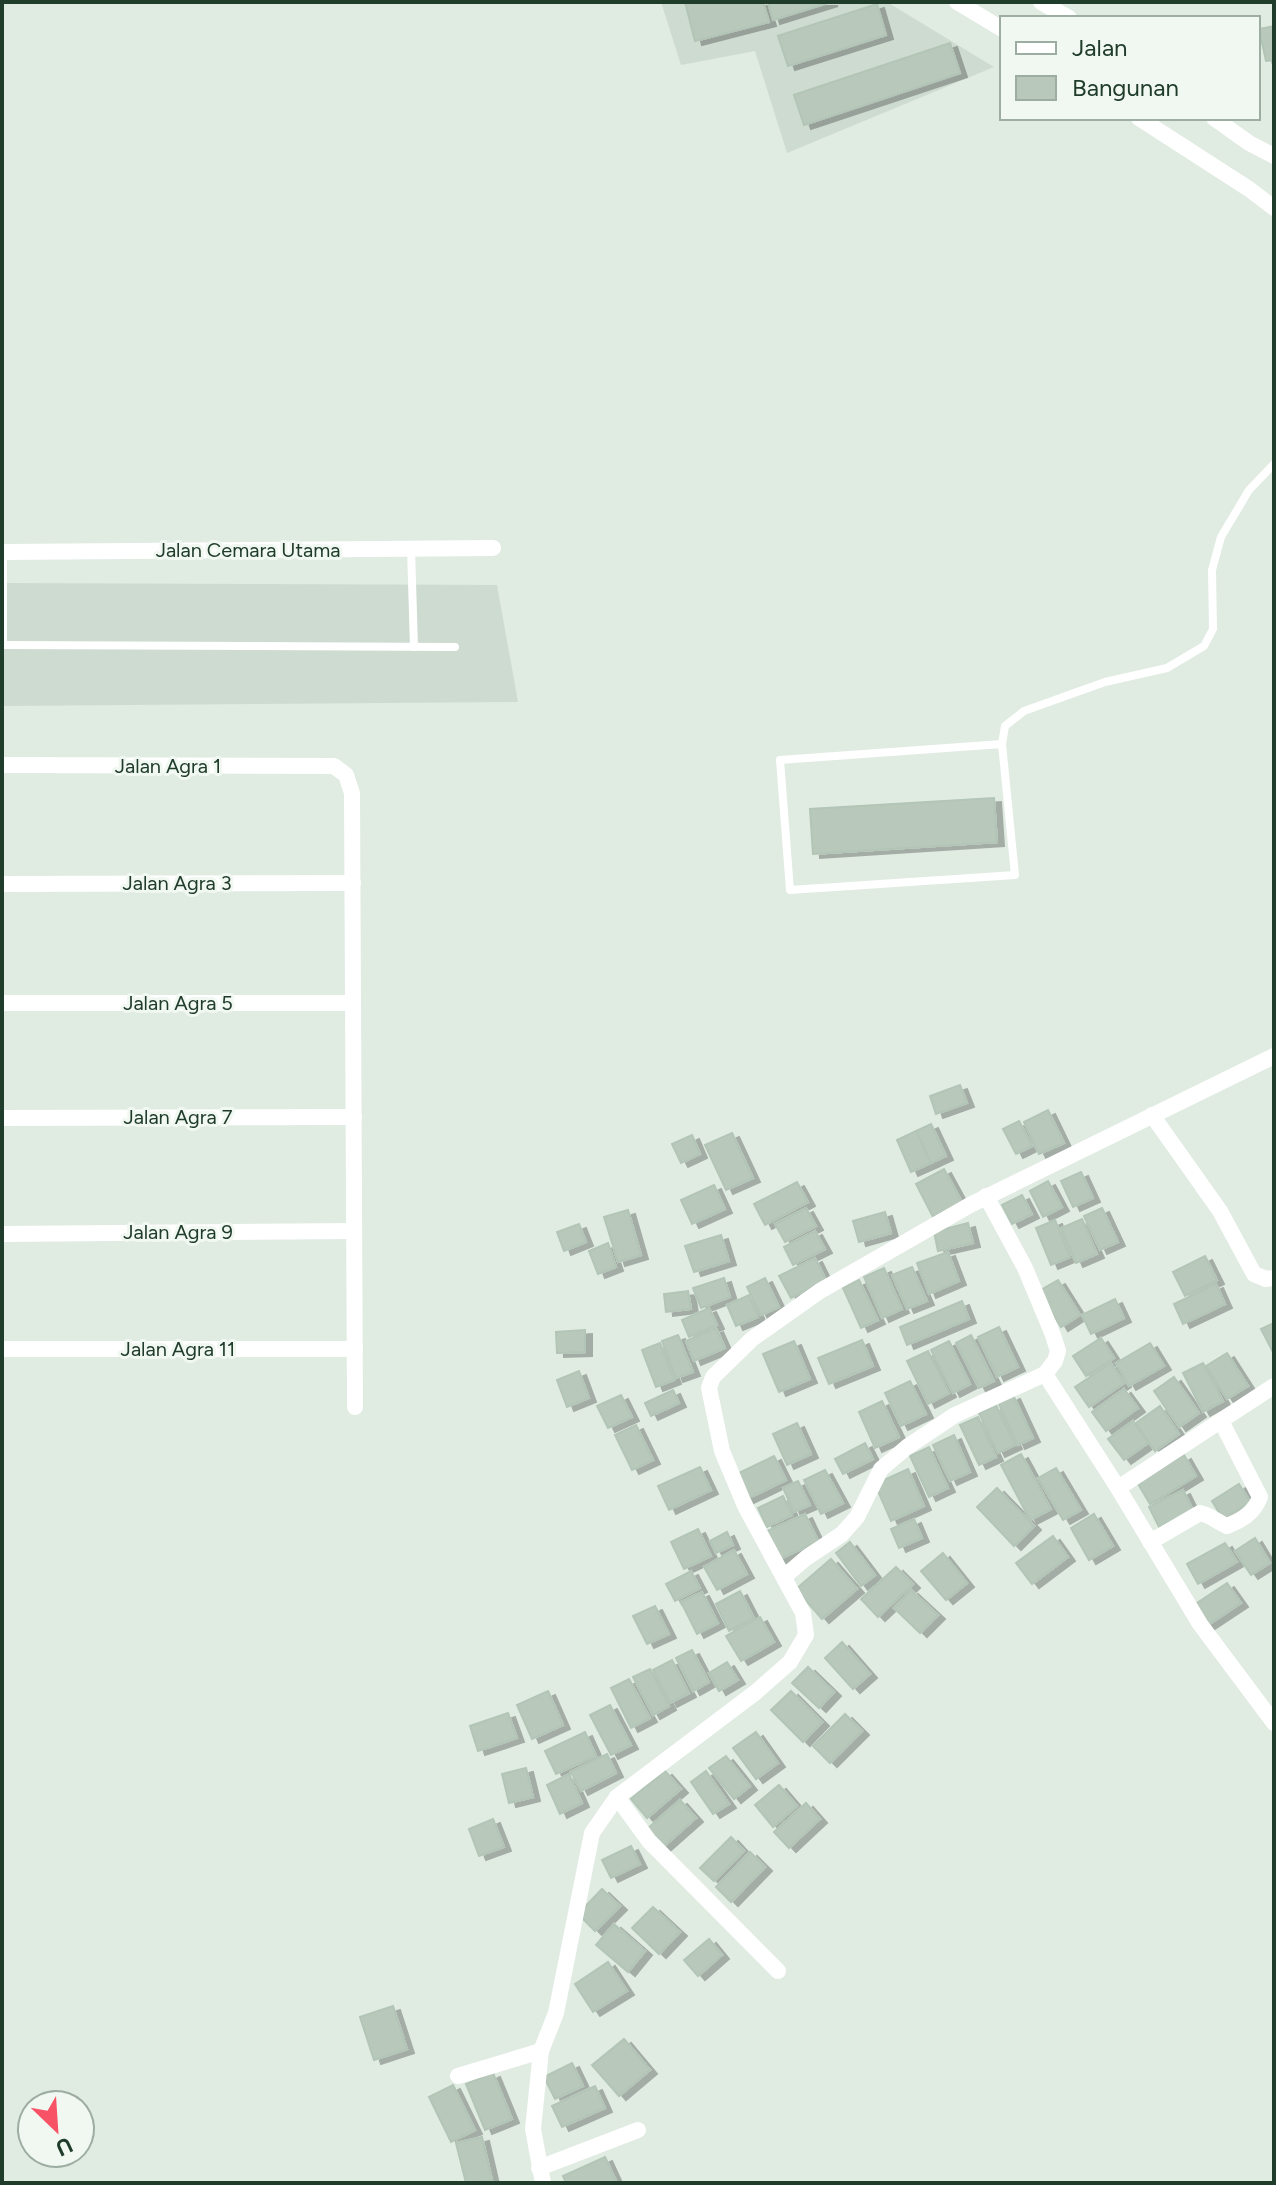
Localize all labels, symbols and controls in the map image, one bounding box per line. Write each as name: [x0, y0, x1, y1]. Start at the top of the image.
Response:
legend: [1000, 16, 1260, 120]
text: Jalan: [1072, 33, 1128, 62]
text: Bangunan: [1072, 73, 1179, 102]
street label: Jalan Cemara Utama: [156, 538, 340, 562]
street label: Jalan Agra 1: [115, 754, 221, 778]
street label: Jalan Agra 3: [122, 871, 232, 895]
street label: Jalan Agra 5: [123, 991, 233, 1015]
street label: Jalan Agra 7: [124, 1105, 233, 1129]
street label: Jalan Agra 9: [123, 1220, 233, 1244]
street label: Jalan Agra 11: [121, 1337, 235, 1361]
north arrow: [16, 2089, 96, 2169]
text: U: [52, 2131, 77, 2162]

